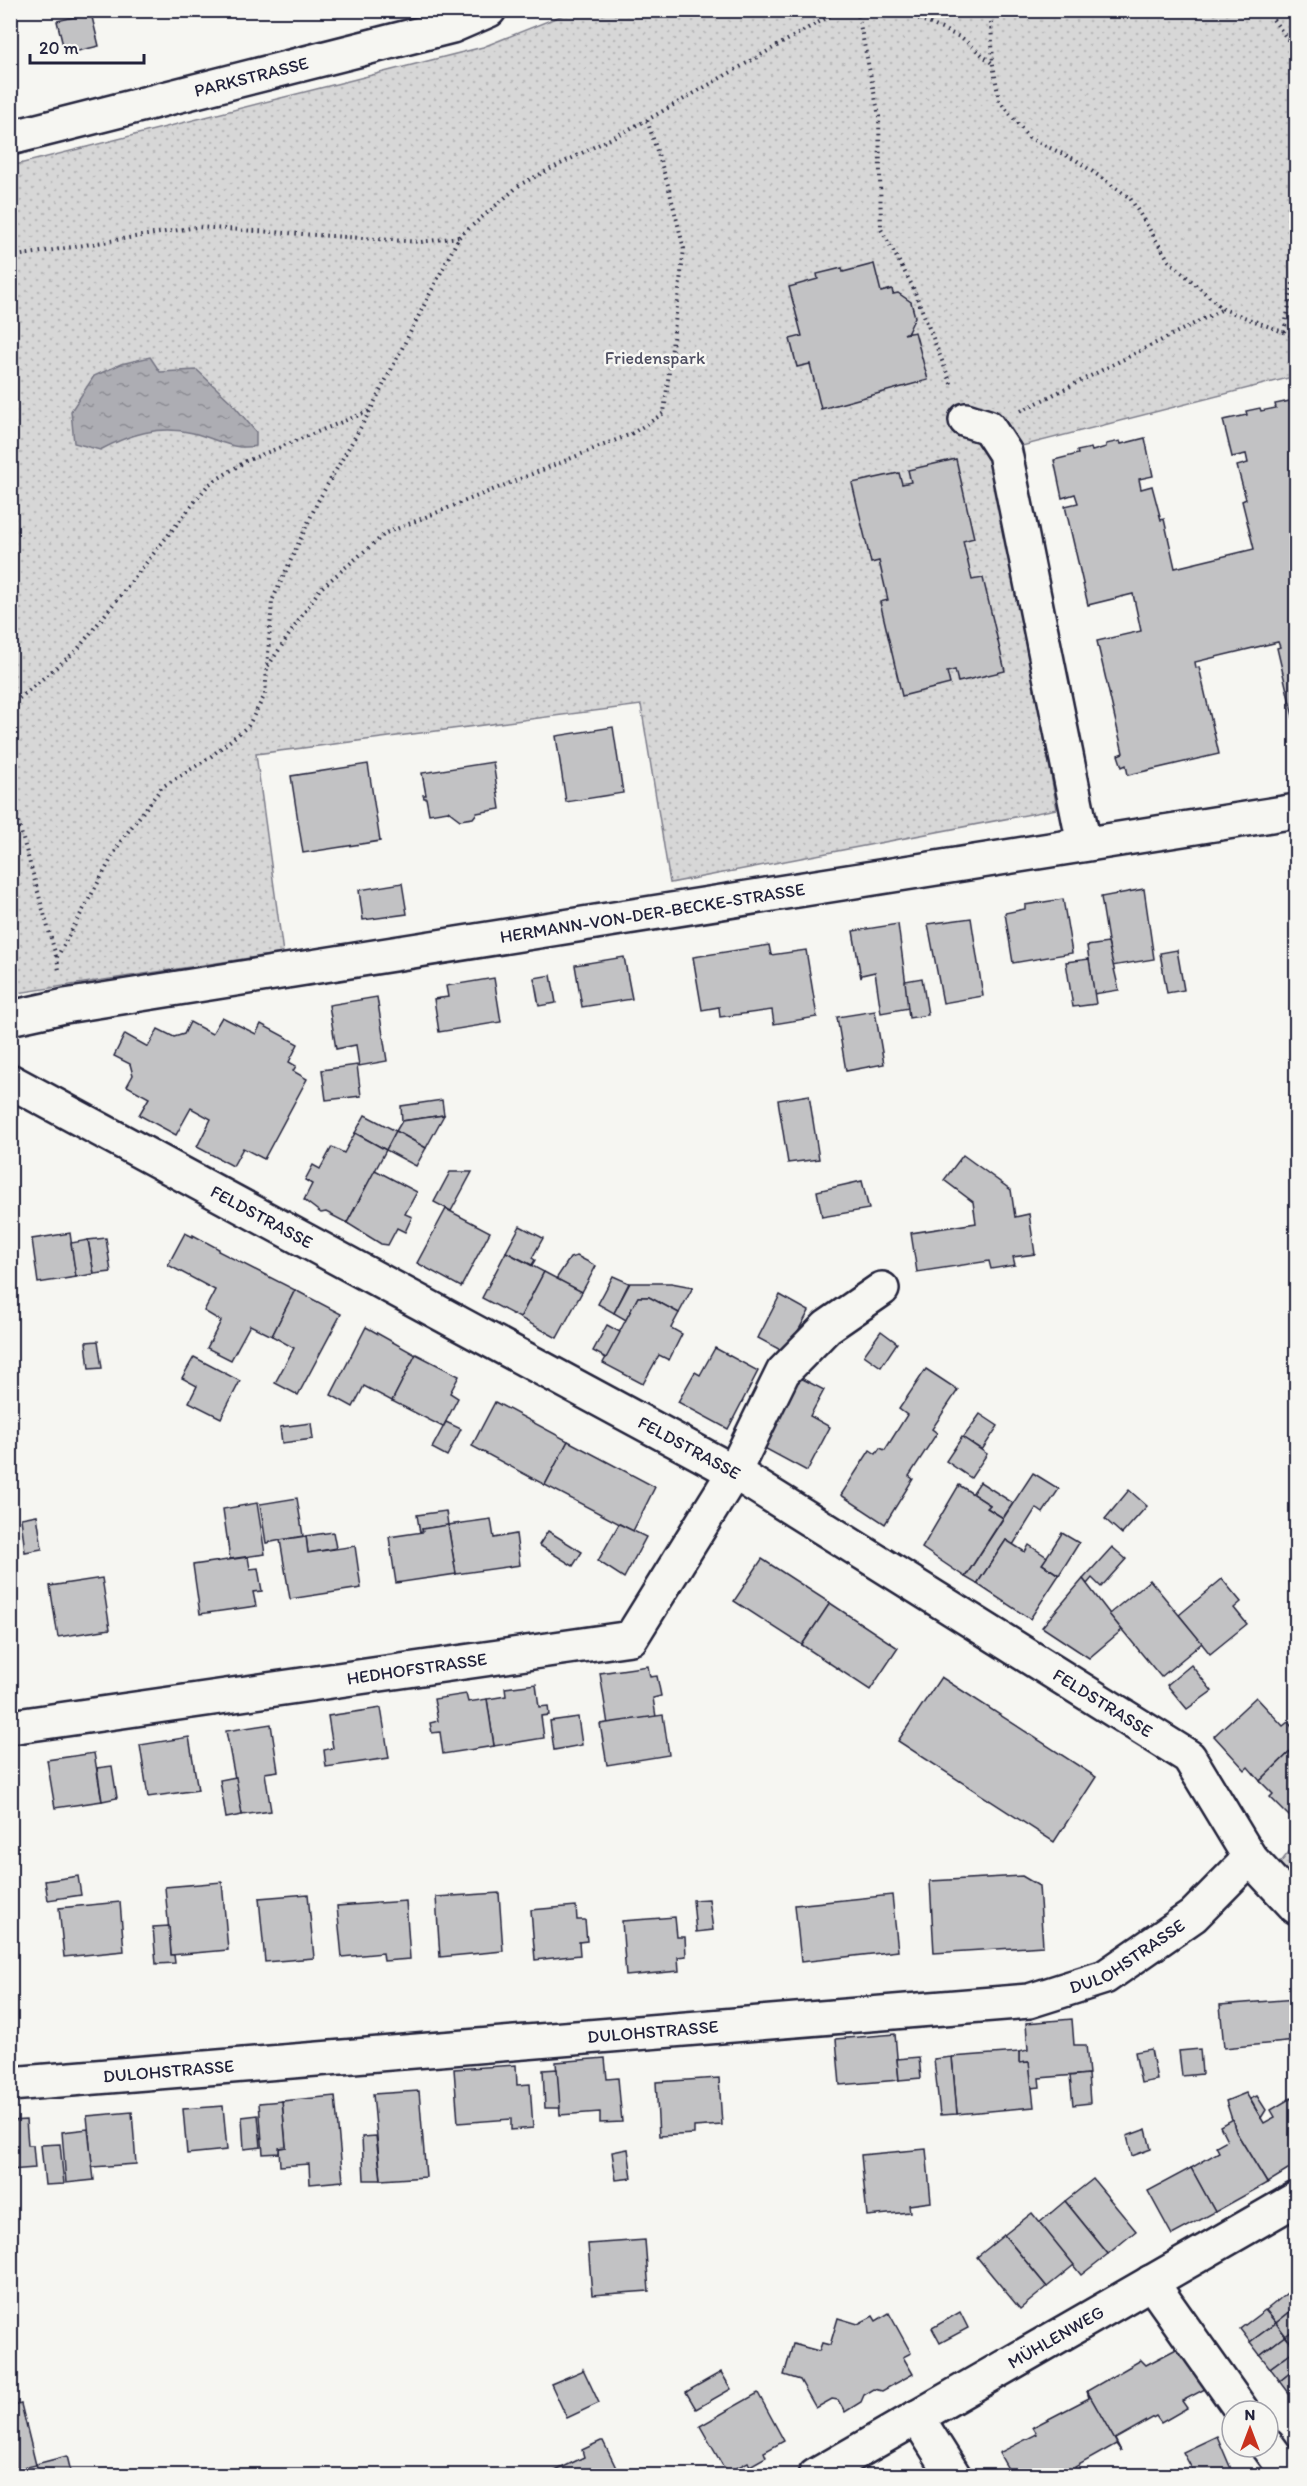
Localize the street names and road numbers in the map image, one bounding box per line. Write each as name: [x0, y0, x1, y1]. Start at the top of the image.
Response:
street label: PARKSTRASSE: [192, 52, 311, 102]
street label: HERMANN-VON-DER-BECKE-STRASSE: [498, 878, 806, 948]
street label: FELDSTRASSE: [207, 1180, 317, 1254]
street label: FELDSTRASSE: [634, 1411, 745, 1484]
street label: HEDHOFSTRASSE: [345, 1648, 488, 1690]
street label: FELDSTRASSE: [1049, 1664, 1157, 1742]
street label: DULOHSTRASSE: [1067, 1914, 1189, 1999]
street label: DULOHSTRASSE: [586, 2015, 719, 2048]
street label: DULOHSTRASSE: [102, 2055, 235, 2087]
street label: MÜHLENWEG: [1004, 2301, 1108, 2374]

